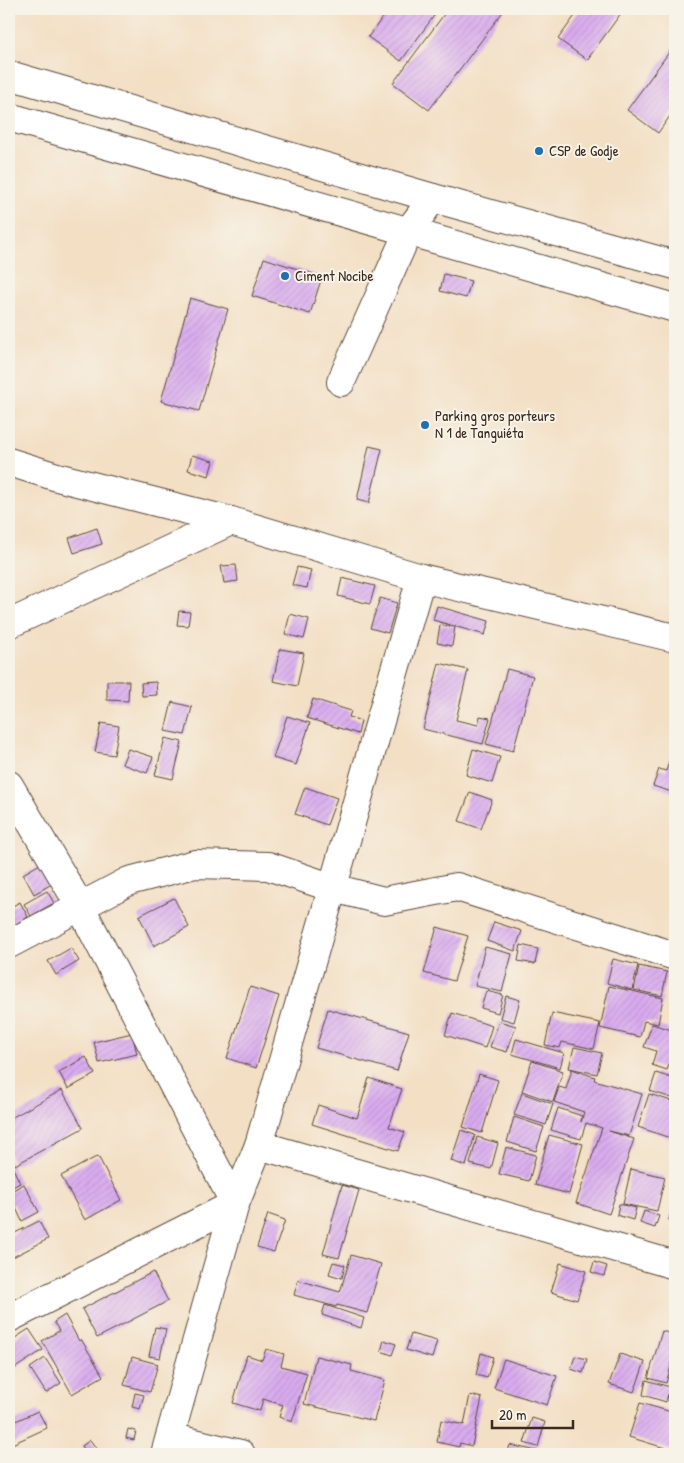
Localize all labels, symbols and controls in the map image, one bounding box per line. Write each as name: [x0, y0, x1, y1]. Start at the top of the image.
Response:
place label: CSP de Godje: [549, 140, 619, 161]
marker: CSP de Godje: [533, 145, 545, 157]
place label: Ciment Nocibe: [295, 265, 374, 286]
marker: Ciment Nocibe: [279, 270, 291, 282]
place label: Parking gros porteurs N 1 de Tanguiéta: [435, 405, 555, 443]
marker: Parking gros porteurs N 1 de Tanguiéta: [419, 419, 431, 431]
scale bar: [492, 1398, 573, 1430]
text: 20 m: [499, 1404, 526, 1425]

